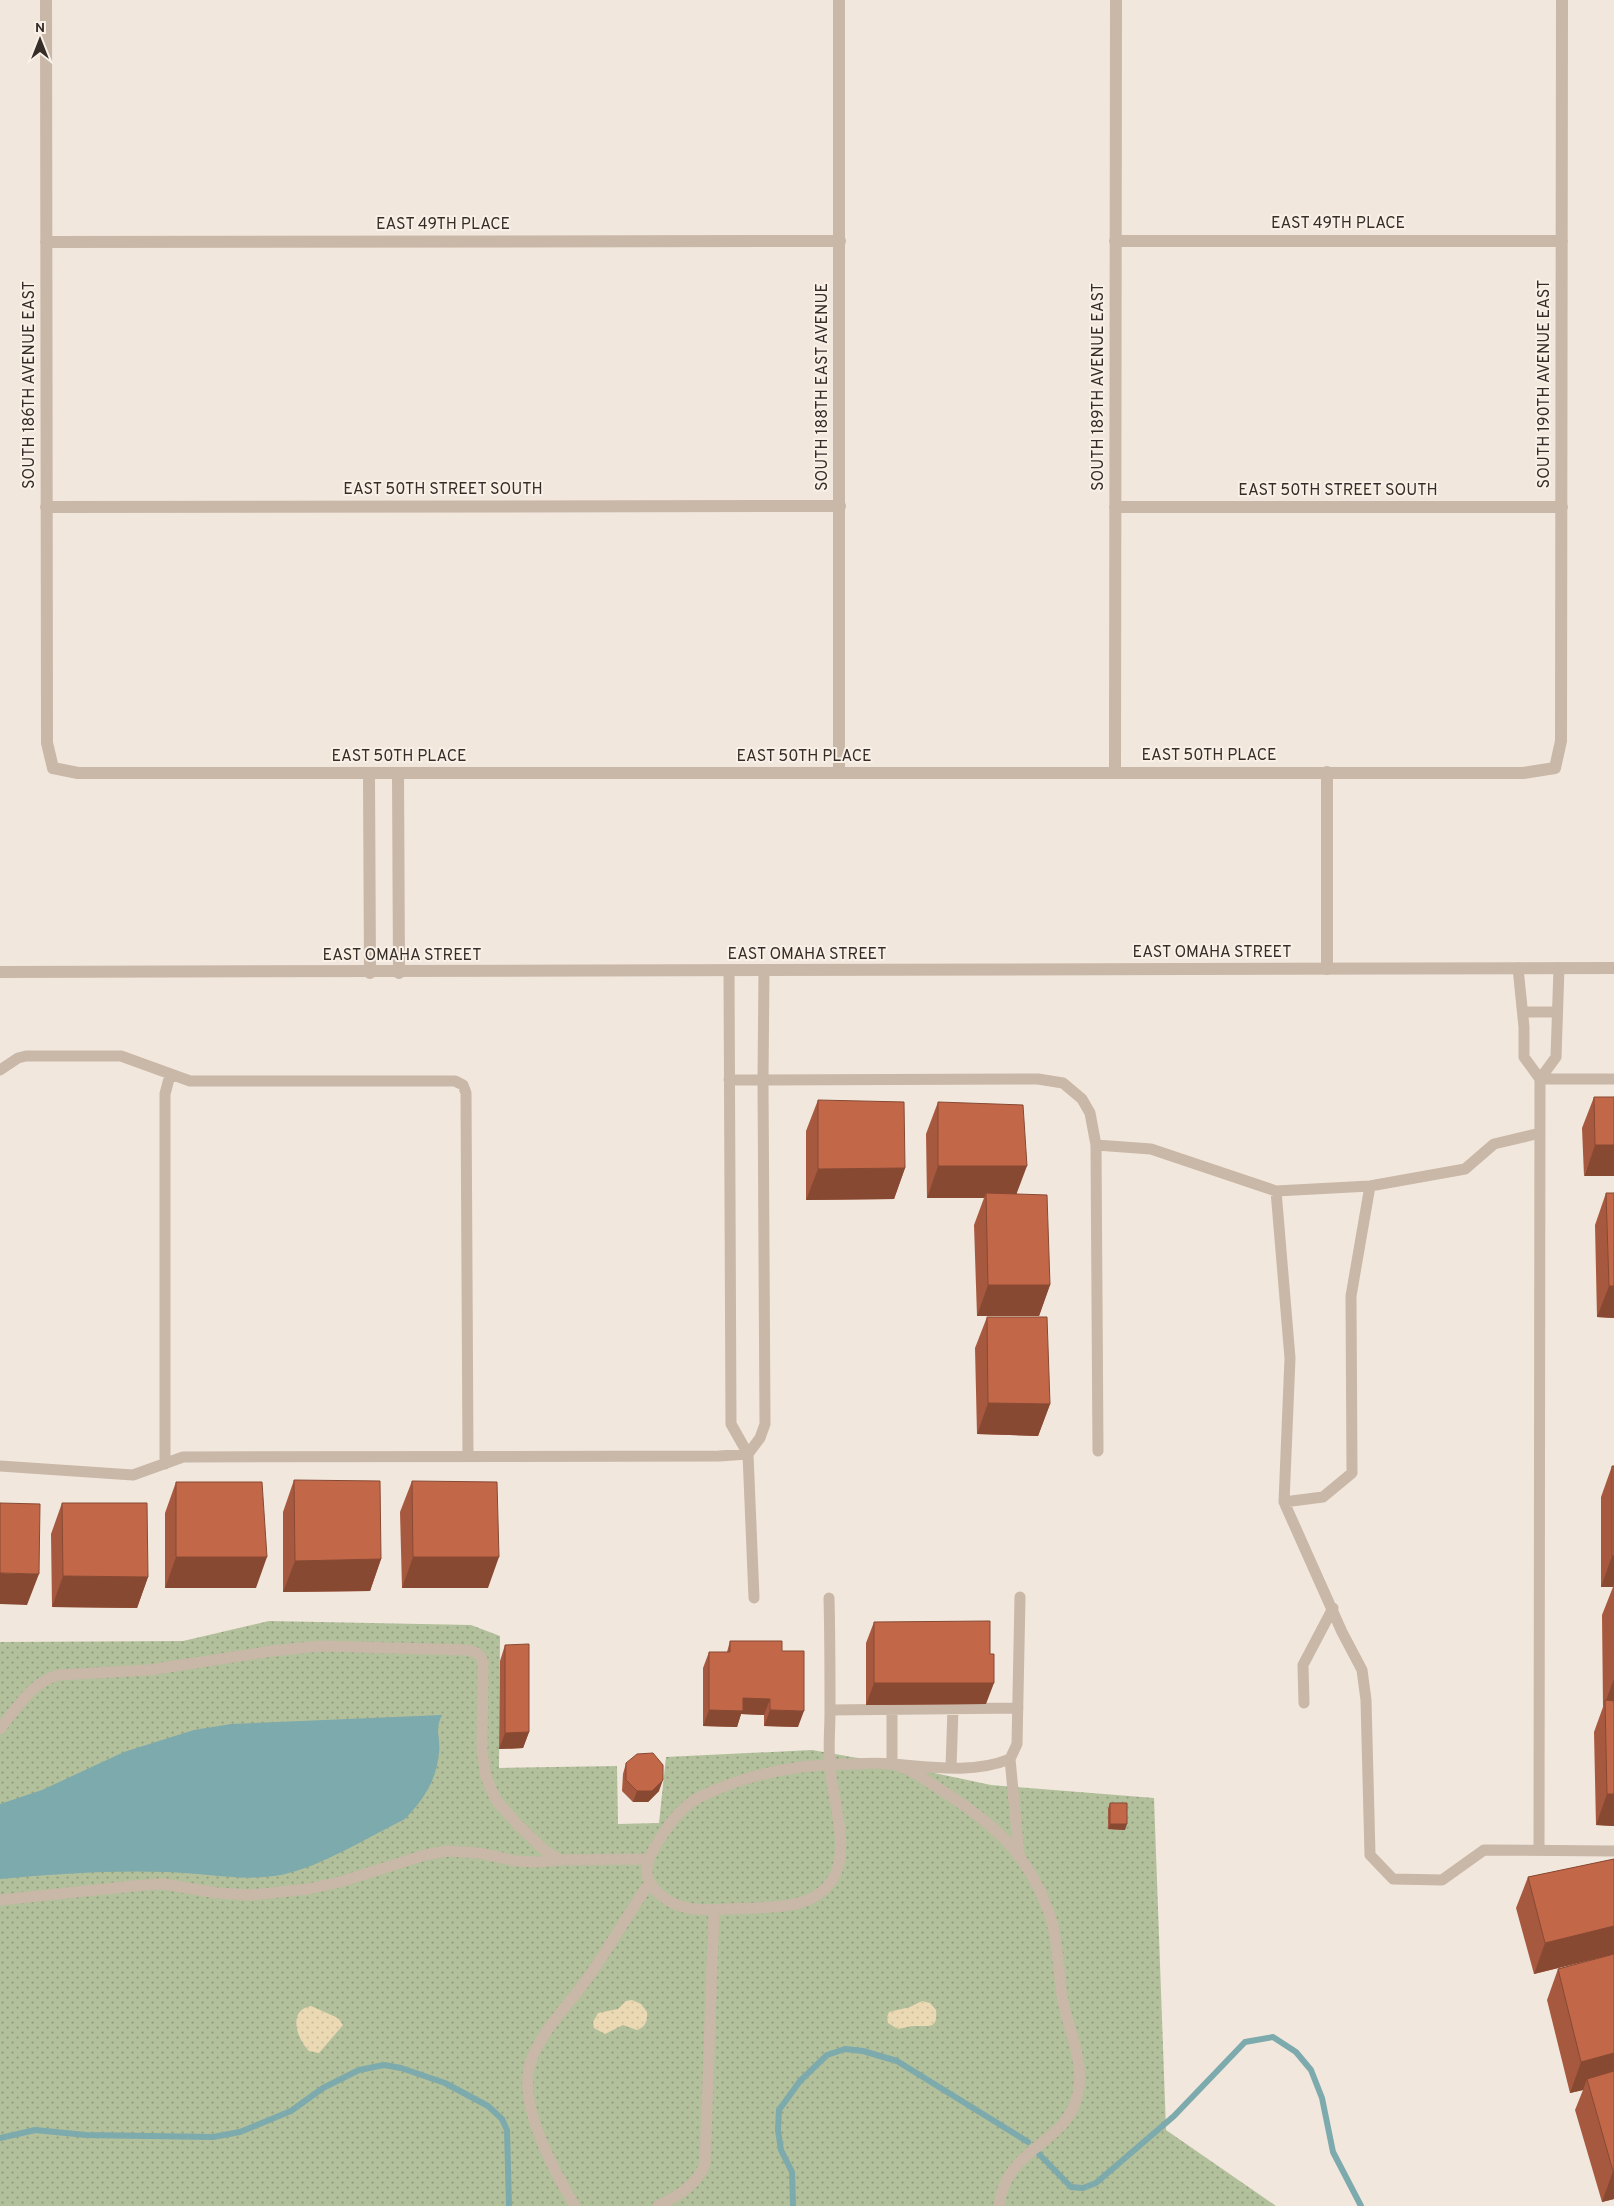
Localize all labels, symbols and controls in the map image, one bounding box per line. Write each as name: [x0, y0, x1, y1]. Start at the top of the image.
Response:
north arrow: [15, 15, 65, 65]
text: N: [35, 20, 45, 37]
street label: EAST 49TH PLACE: [1271, 214, 1405, 234]
street label: EAST 49TH PLACE: [376, 215, 510, 235]
street label: SOUTH 190TH AVENUE EAST: [1535, 280, 1555, 488]
street label: SOUTH 186TH AVENUE EAST: [20, 281, 40, 489]
street label: SOUTH 188TH EAST AVENUE: [813, 283, 833, 491]
street label: SOUTH 189TH AVENUE EAST: [1089, 283, 1109, 491]
street label: EAST 50TH STREET SOUTH: [343, 480, 543, 500]
street label: EAST 50TH STREET SOUTH: [1238, 481, 1438, 501]
street label: EAST 50TH PLACE: [1141, 746, 1277, 766]
street label: EAST 50TH PLACE: [331, 747, 467, 767]
street label: EAST 50TH PLACE: [736, 747, 872, 767]
street label: EAST OMAHA STREET: [1132, 943, 1292, 963]
street label: EAST OMAHA STREET: [727, 945, 887, 965]
street label: EAST OMAHA STREET: [322, 946, 482, 966]

